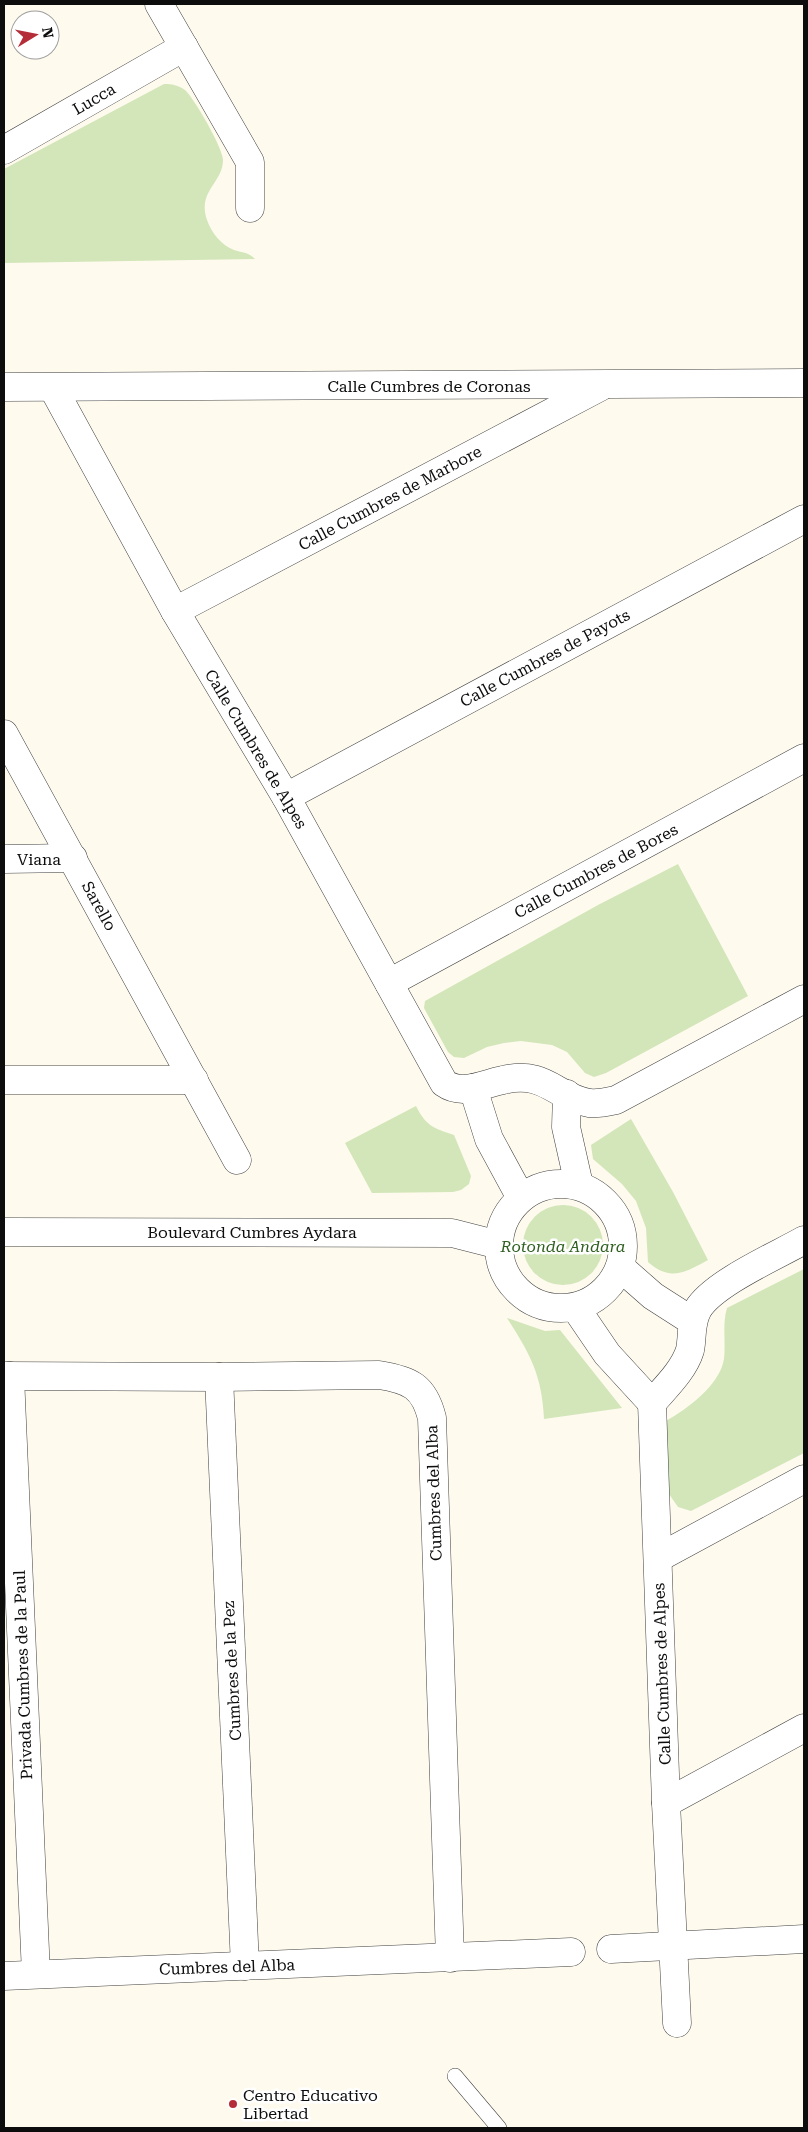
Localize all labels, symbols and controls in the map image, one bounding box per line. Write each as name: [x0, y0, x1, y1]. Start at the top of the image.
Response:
north arrow: [10, 10, 60, 60]
text: N: [39, 26, 57, 40]
street label: Lucca: [69, 79, 119, 119]
street label: Calle Cumbres de Coronas: [327, 377, 531, 396]
street label: Calle Cumbres de Marbore: [295, 441, 485, 554]
street label: Calle Cumbres de Payots: [457, 605, 634, 711]
street label: Calle Cumbres de Alpes: [201, 666, 311, 832]
street label: Calle Cumbres de Bores: [511, 820, 681, 922]
street label: Viana: [17, 850, 61, 869]
street label: Sarello: [78, 878, 120, 934]
street label: Boulevard Cumbres Aydara: [147, 1223, 357, 1242]
park label: Rotonda Andara: [500, 1237, 626, 1256]
street label: Cumbres del Alba: [422, 1424, 446, 1561]
street label: Privada Cumbres de la Paul: [10, 1570, 36, 1780]
street label: Calle Cumbres de Alpes: [649, 1582, 675, 1765]
street label: Cumbres de la Pez: [219, 1600, 245, 1741]
street label: Cumbres del Alba: [159, 1955, 296, 1979]
place label: Centro Educativo Libertad: [243, 2086, 378, 2123]
marker: Centro Educativo Libertad: [227, 2098, 239, 2110]

